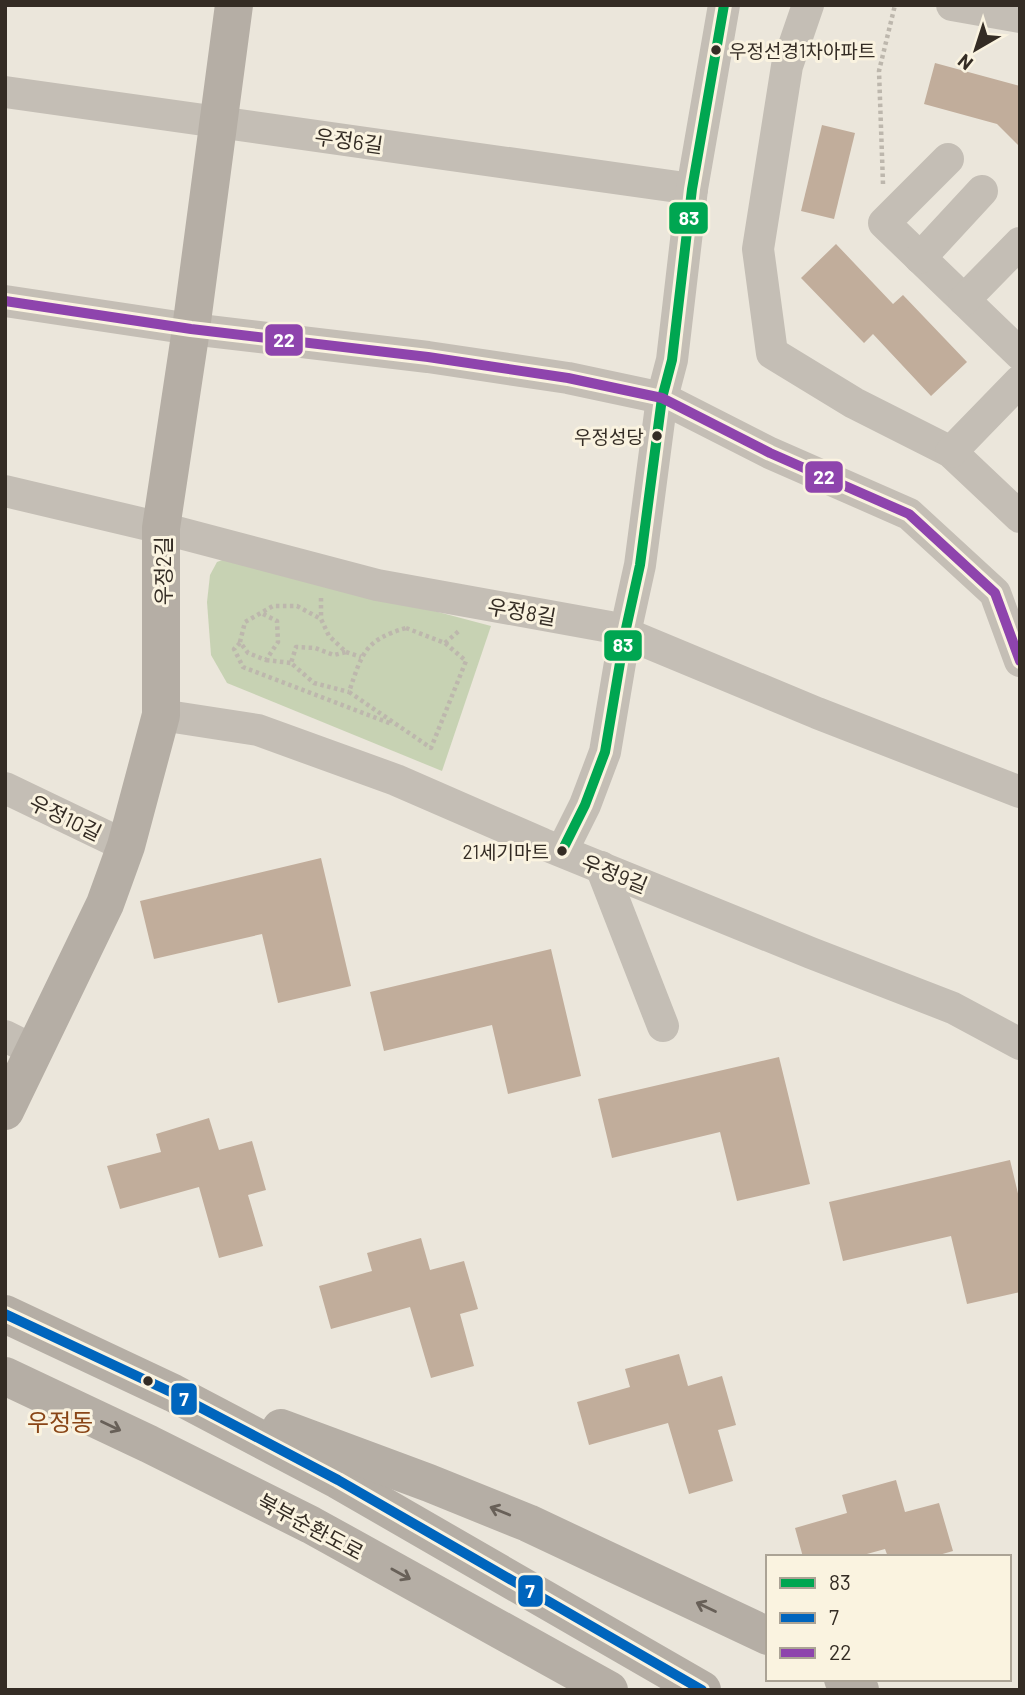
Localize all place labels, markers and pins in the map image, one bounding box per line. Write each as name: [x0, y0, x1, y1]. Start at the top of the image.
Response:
place label: 우정선경1차아파트: [729, 39, 876, 62]
marker: 우정선경1차아파트: [709, 43, 723, 57]
place label: 우정성당: [574, 425, 644, 448]
marker: 우정성당: [650, 429, 664, 443]
place label: 21세기마트: [463, 840, 549, 863]
marker: 21세기마트: [555, 844, 569, 858]
unlabelled marker: [141, 1374, 155, 1388]

